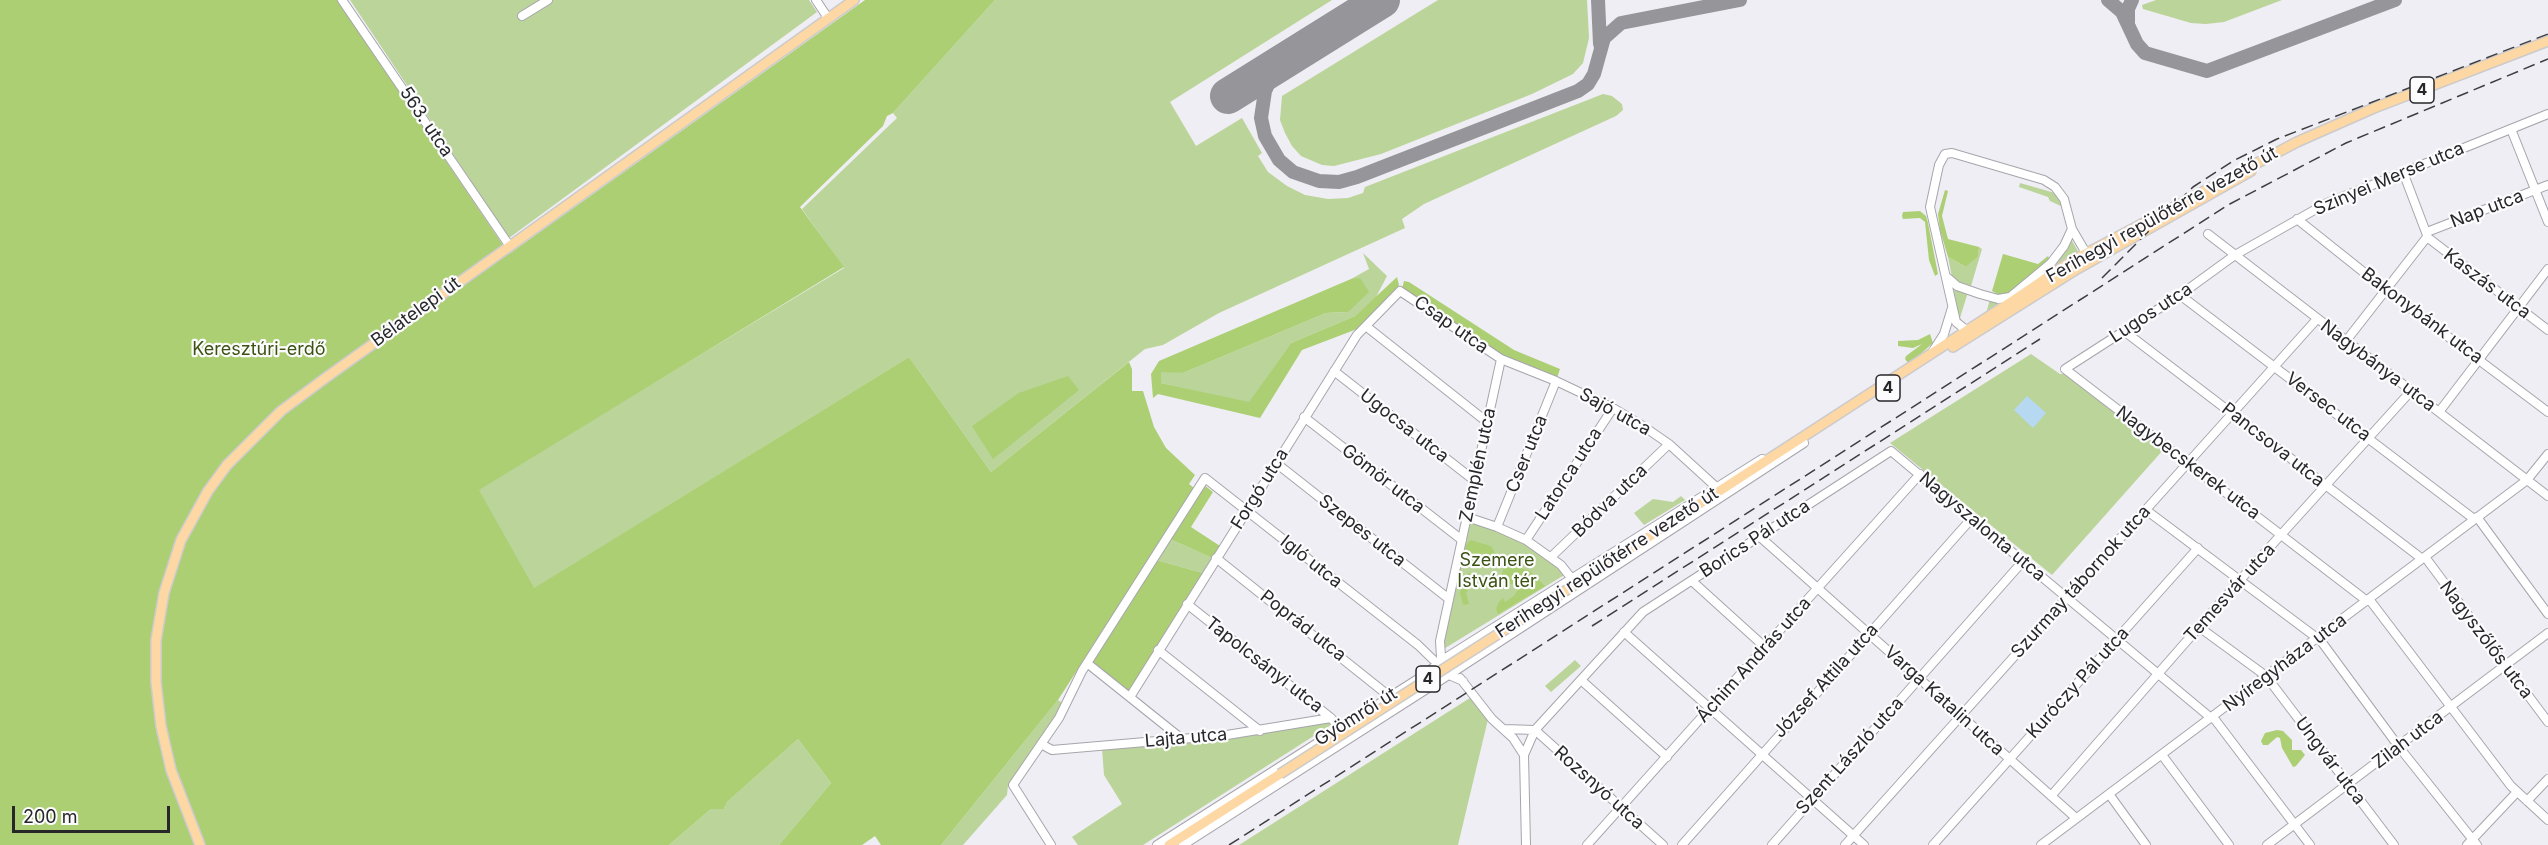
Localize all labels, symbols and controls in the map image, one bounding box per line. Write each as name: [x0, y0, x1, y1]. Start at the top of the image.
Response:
road number: 4: [2410, 77, 2434, 103]
street label: 563. utca: [395, 83, 457, 161]
street label: Szinyei Merse utca: [2310, 138, 2468, 220]
street label: Ferihegyi repülőtérre vezető út: [2043, 142, 2281, 288]
street label: Nap utca: [2447, 185, 2527, 233]
street label: Kaszás utca: [2439, 244, 2535, 324]
street label: Bakonybánk utca: [2357, 263, 2487, 369]
street label: Bélatelepi út: [367, 272, 465, 352]
street label: Lugos utca: [2106, 278, 2196, 348]
street label: Csap utca: [1410, 292, 1492, 358]
street label: Nagybánya utca: [2316, 316, 2440, 416]
park label: Keresztúri-erdő: [192, 339, 326, 361]
street label: Versec utca: [2281, 368, 2375, 446]
road number: 4: [1876, 375, 1900, 401]
street label: Sajó utca: [1575, 383, 1655, 441]
street label: Ugocsa utca: [1355, 385, 1453, 467]
street label: Pancsova utca: [2217, 398, 2329, 492]
street label: Nagybecskerek utca: [2112, 402, 2264, 524]
street label: Zemplén utca: [1455, 406, 1501, 524]
street label: Cser utca: [1502, 412, 1552, 496]
street label: Latorca utca: [1531, 424, 1607, 524]
street label: Gömör utca: [1337, 440, 1429, 518]
street label: Forgó utca: [1227, 445, 1293, 533]
street label: Bódva utca: [1568, 460, 1652, 542]
street label: Nagyszalonta utca: [1914, 468, 2050, 586]
street label: Ferihegyi repülőtérre vezető út: [1492, 483, 1722, 643]
street label: Szepes utca: [1314, 490, 1410, 572]
street label: Borics Pál utca: [1696, 495, 1814, 583]
street label: Szurmay tábornok utca: [2007, 501, 2155, 663]
street label: Igló utca: [1276, 531, 1346, 593]
street label: Temesvár utca: [2180, 539, 2280, 647]
park label: Szemere István tér: [1457, 550, 1537, 592]
street label: Nagyszőlős utca: [2435, 577, 2537, 703]
street label: Poprád utca: [1256, 586, 1350, 666]
street label: Áchim András utca: [1692, 593, 1816, 727]
street label: Nyíregyháza utca: [2219, 610, 2351, 716]
street label: Tapolcsányi utca: [1201, 612, 1327, 718]
street label: József Attila utca: [1769, 619, 1883, 743]
street label: Kuróczy Pál utca: [2022, 623, 2134, 743]
street label: Varga Katalin utca: [1880, 641, 2008, 761]
road number: 4: [1416, 666, 1440, 692]
street label: Gyömrői út: [1311, 683, 1401, 751]
street label: Szent László utca: [1792, 693, 1908, 819]
street label: Zilah utca: [2368, 706, 2448, 774]
street label: Ungvár utca: [2290, 713, 2370, 809]
street label: Lajta utca: [1144, 724, 1228, 752]
street label: Rozsnyó utca: [1549, 742, 1649, 834]
scale bar: [15, 794, 172, 832]
text: 200 m: [23, 806, 78, 827]

